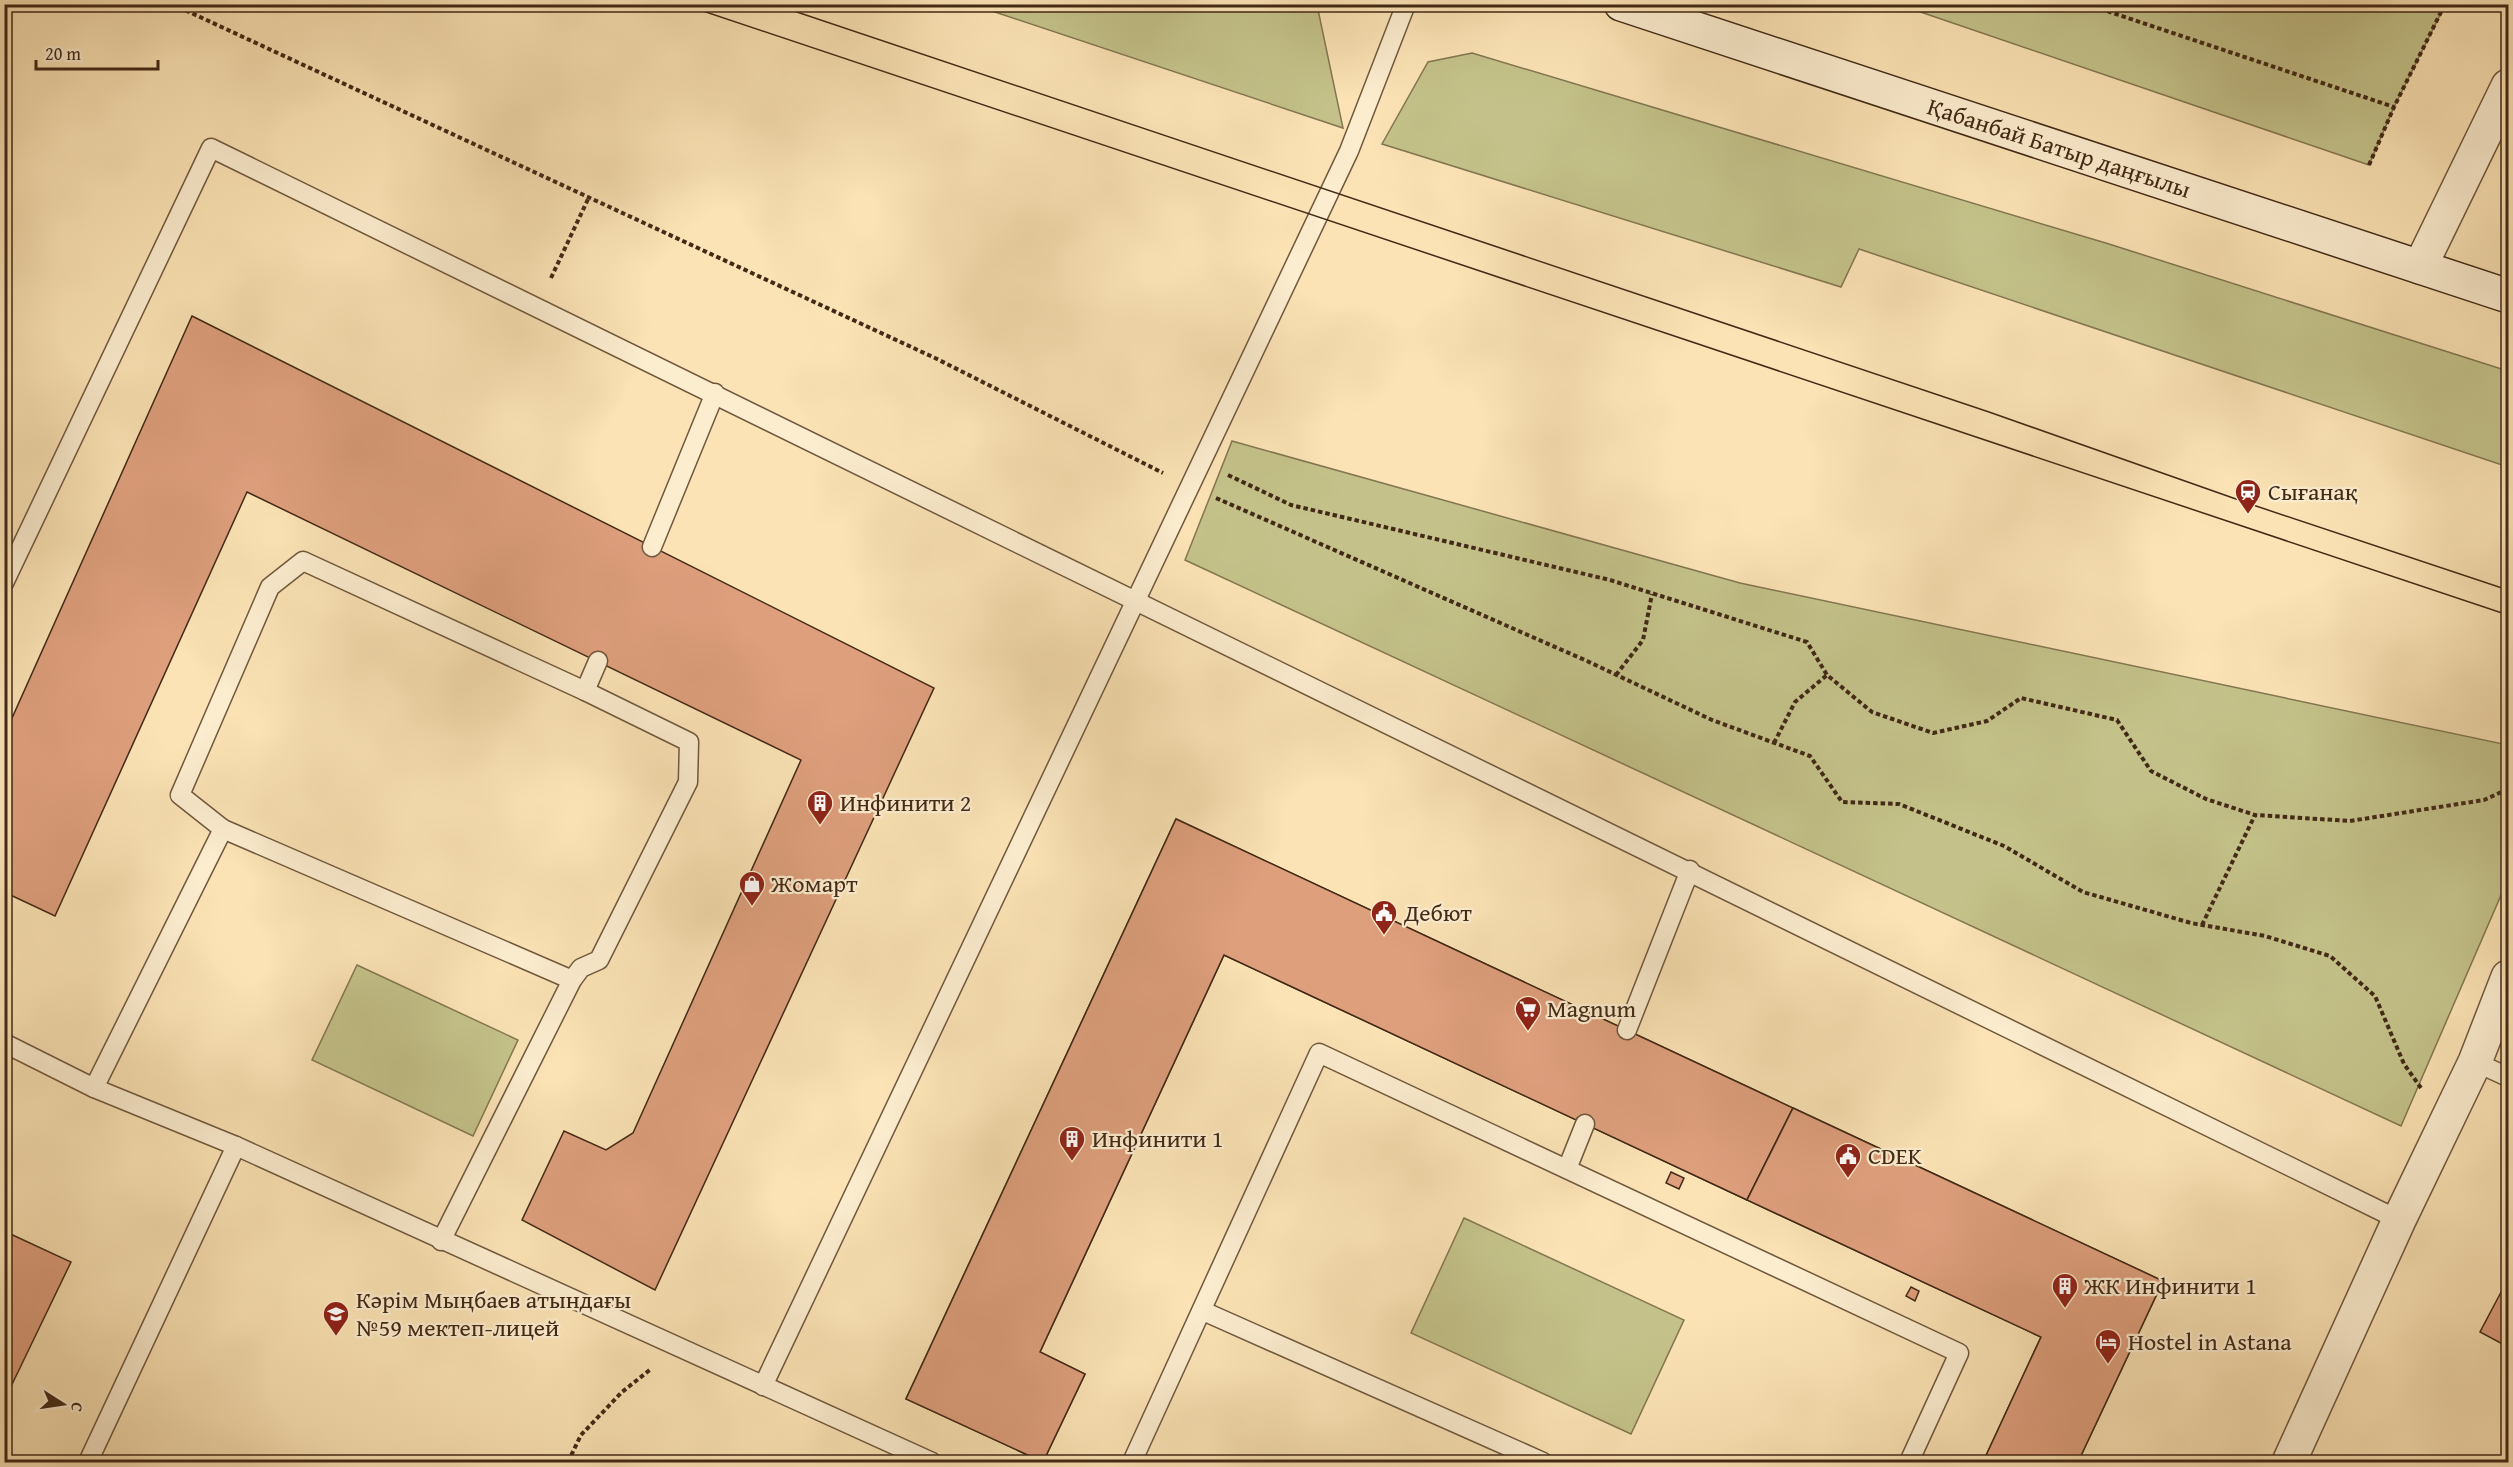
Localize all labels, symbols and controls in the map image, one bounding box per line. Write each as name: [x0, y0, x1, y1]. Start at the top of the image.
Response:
scale bar: [36, 33, 158, 71]
text: 20 m: [45, 40, 81, 67]
street label: Қабанбай Батыр даңғылы: [1923, 88, 2195, 207]
place label: Сығанақ: [2268, 474, 2358, 509]
station icon: Сығанақ: [2233, 477, 2263, 515]
place label: Инфинити 2: [840, 785, 971, 820]
building icon: Инфинити 2: [805, 788, 835, 826]
place label: Жомарт: [770, 866, 858, 901]
shop icon: Жомарт: [737, 869, 767, 907]
place label: Дебют: [1403, 895, 1472, 930]
public building icon: Дебют: [1369, 898, 1399, 936]
place label: Magnum: [1547, 991, 1636, 1026]
supermarket icon: Magnum: [1513, 994, 1543, 1032]
place label: Инфинити 1: [1092, 1121, 1223, 1156]
building icon: Инфинити 1: [1057, 1124, 1087, 1162]
place label: CDEK: [1868, 1138, 1923, 1173]
public building icon: CDEK: [1833, 1141, 1863, 1179]
place label: ЖК Инфинити 1: [2083, 1268, 2257, 1303]
building icon: ЖК Инфинити 1: [2050, 1271, 2080, 1309]
place label: Кәрім Мыңбаев атындағы №59 мектеп-лицей: [356, 1282, 631, 1345]
school or university icon: Кәрім Мыңбаев атындағы №59 мектеп-лицей: [321, 1299, 351, 1337]
place label: Hostel in Astana: [2128, 1324, 2292, 1359]
hotel icon: Hostel in Astana: [2093, 1327, 2123, 1365]
north arrow: [33, 1374, 93, 1434]
text: С: [65, 1400, 90, 1414]

